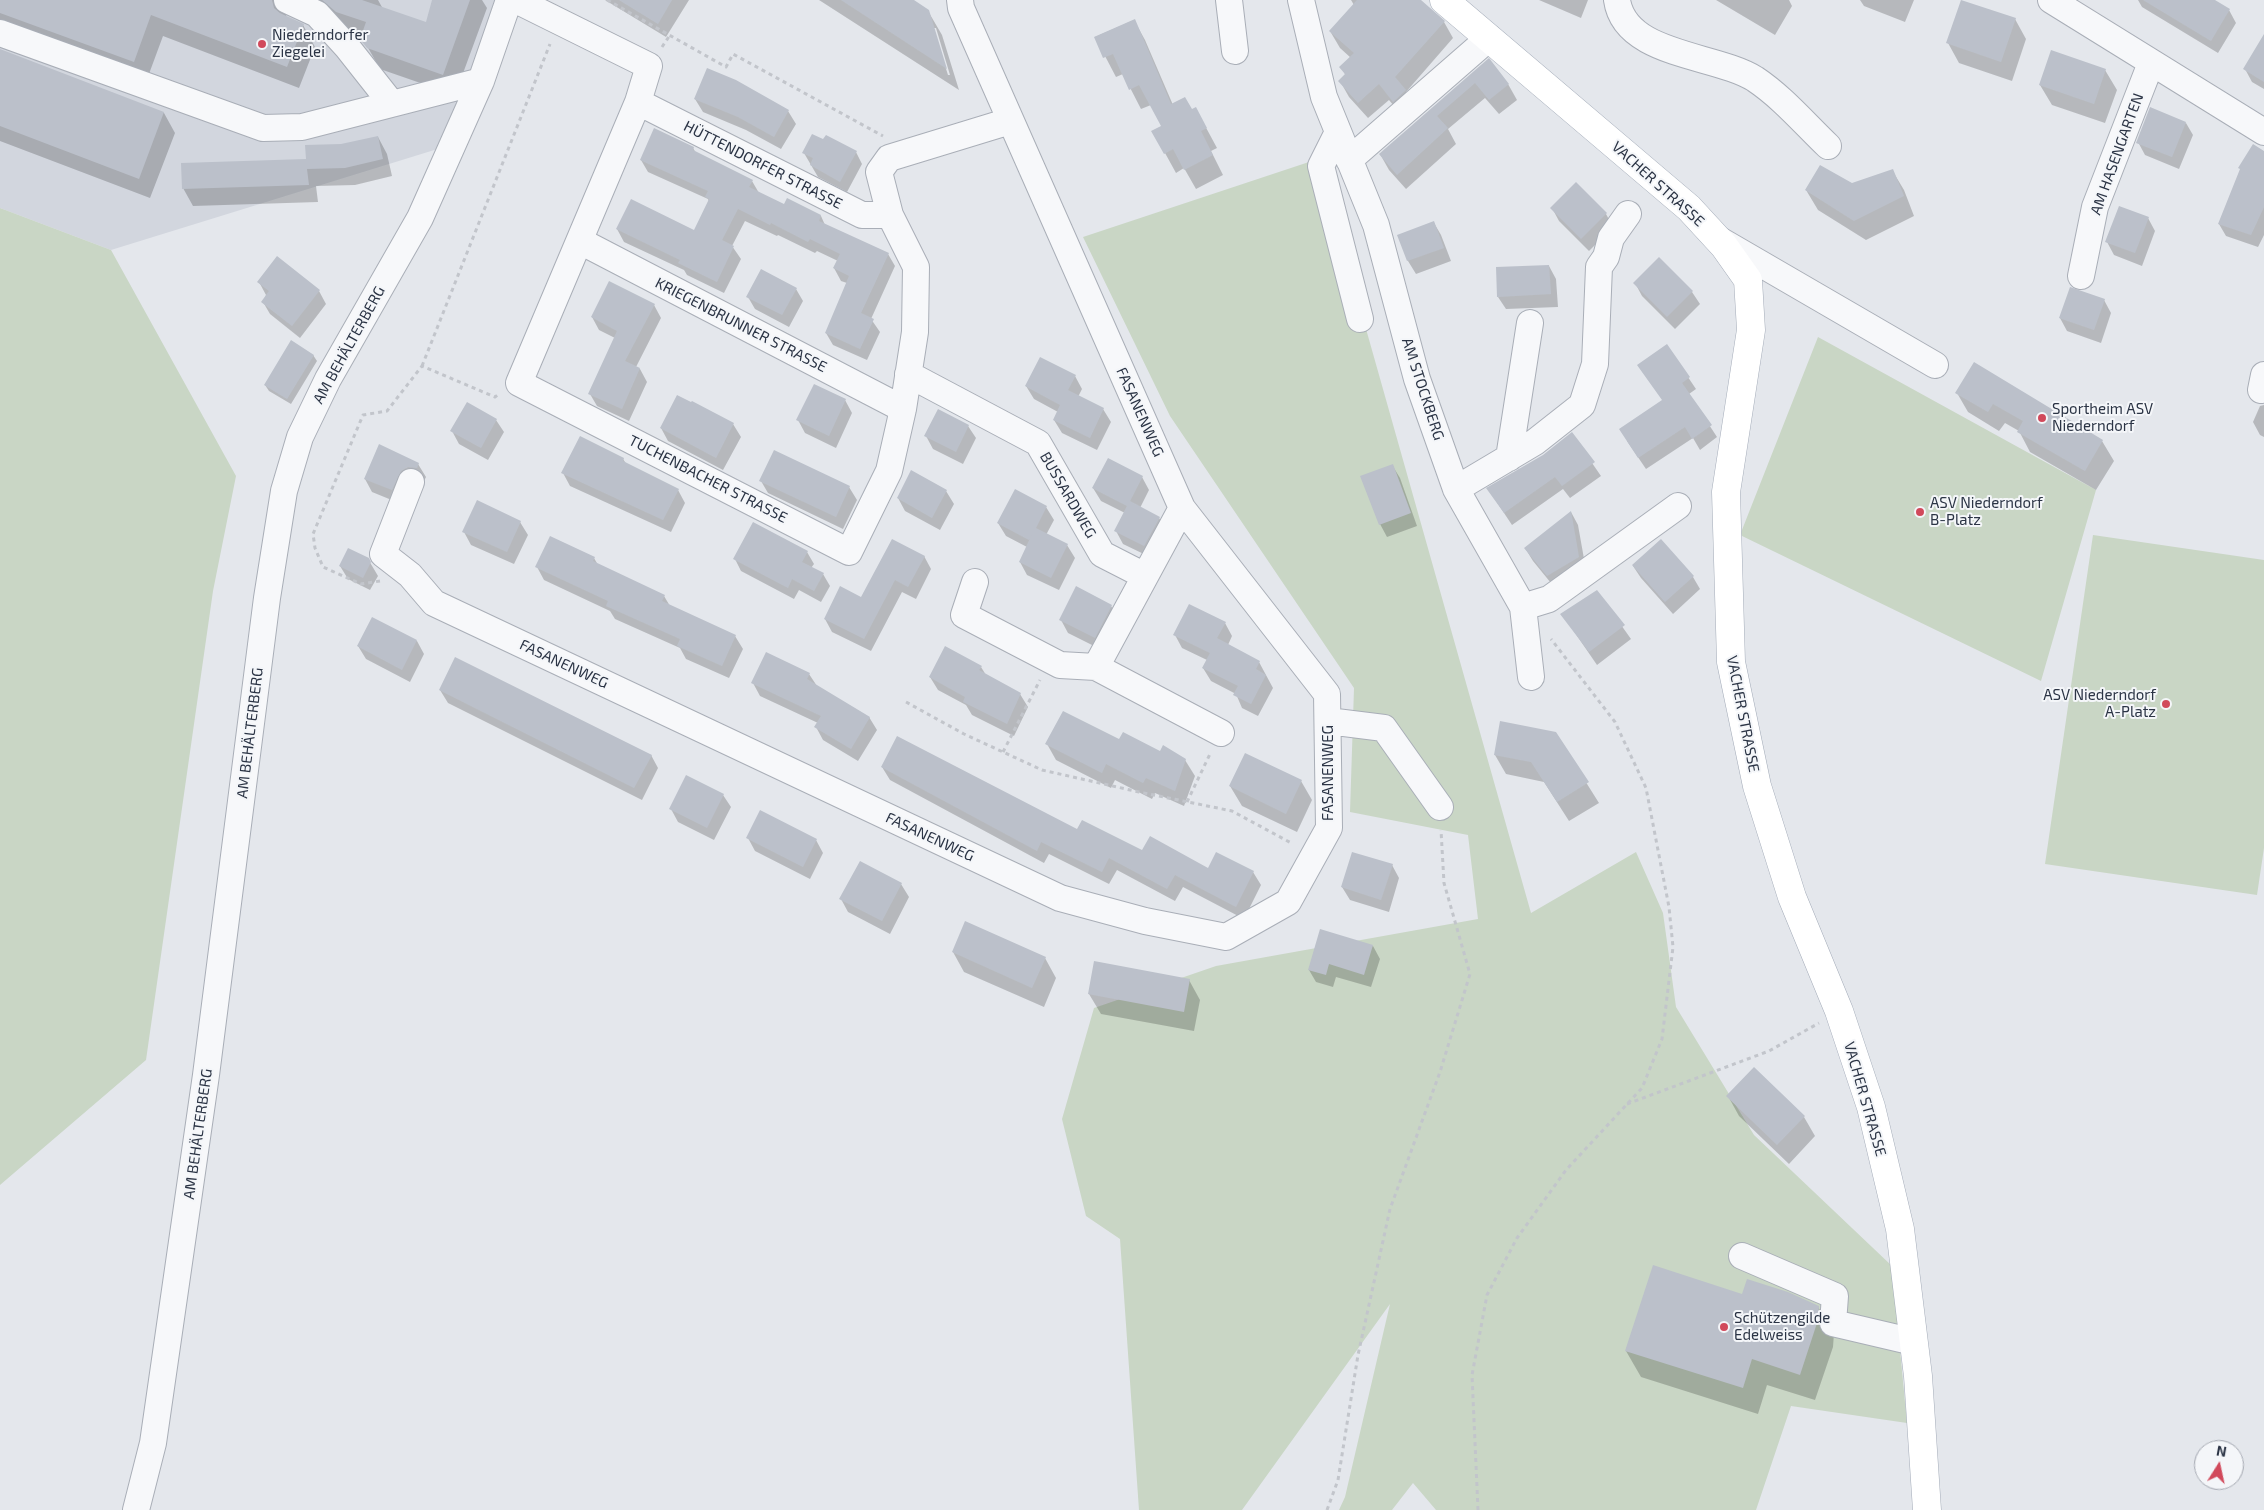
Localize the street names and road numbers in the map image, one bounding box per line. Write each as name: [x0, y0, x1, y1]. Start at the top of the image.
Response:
street label: AM HASENGARTEN: [2087, 91, 2147, 217]
street label: HÜTTENDORFER STRASSE: [681, 117, 845, 213]
street label: VACHER STRASSE: [1608, 138, 1708, 230]
street label: KRIEGENBRUNNER STRASSE: [652, 274, 830, 376]
street label: AM BEHÄLTERBERG: [309, 283, 389, 407]
street label: AM STOCKBERG: [1398, 336, 1448, 442]
street label: FASANENWEG: [1112, 365, 1168, 459]
street label: TUCHENBACHER STRASSE: [626, 431, 790, 527]
street label: BUSSARDWEG: [1036, 449, 1100, 541]
street label: FASANENWEG: [517, 636, 611, 692]
street label: VACHER STRASSE: [1723, 654, 1763, 774]
street label: AM BEHÄLTERBERG: [233, 666, 267, 800]
street label: FASANENWEG: [1319, 725, 1337, 821]
street label: FASANENWEG: [883, 809, 977, 865]
street label: VACHER STRASSE: [1840, 1040, 1890, 1158]
street label: AM BEHÄLTERBERG: [180, 1067, 216, 1201]

